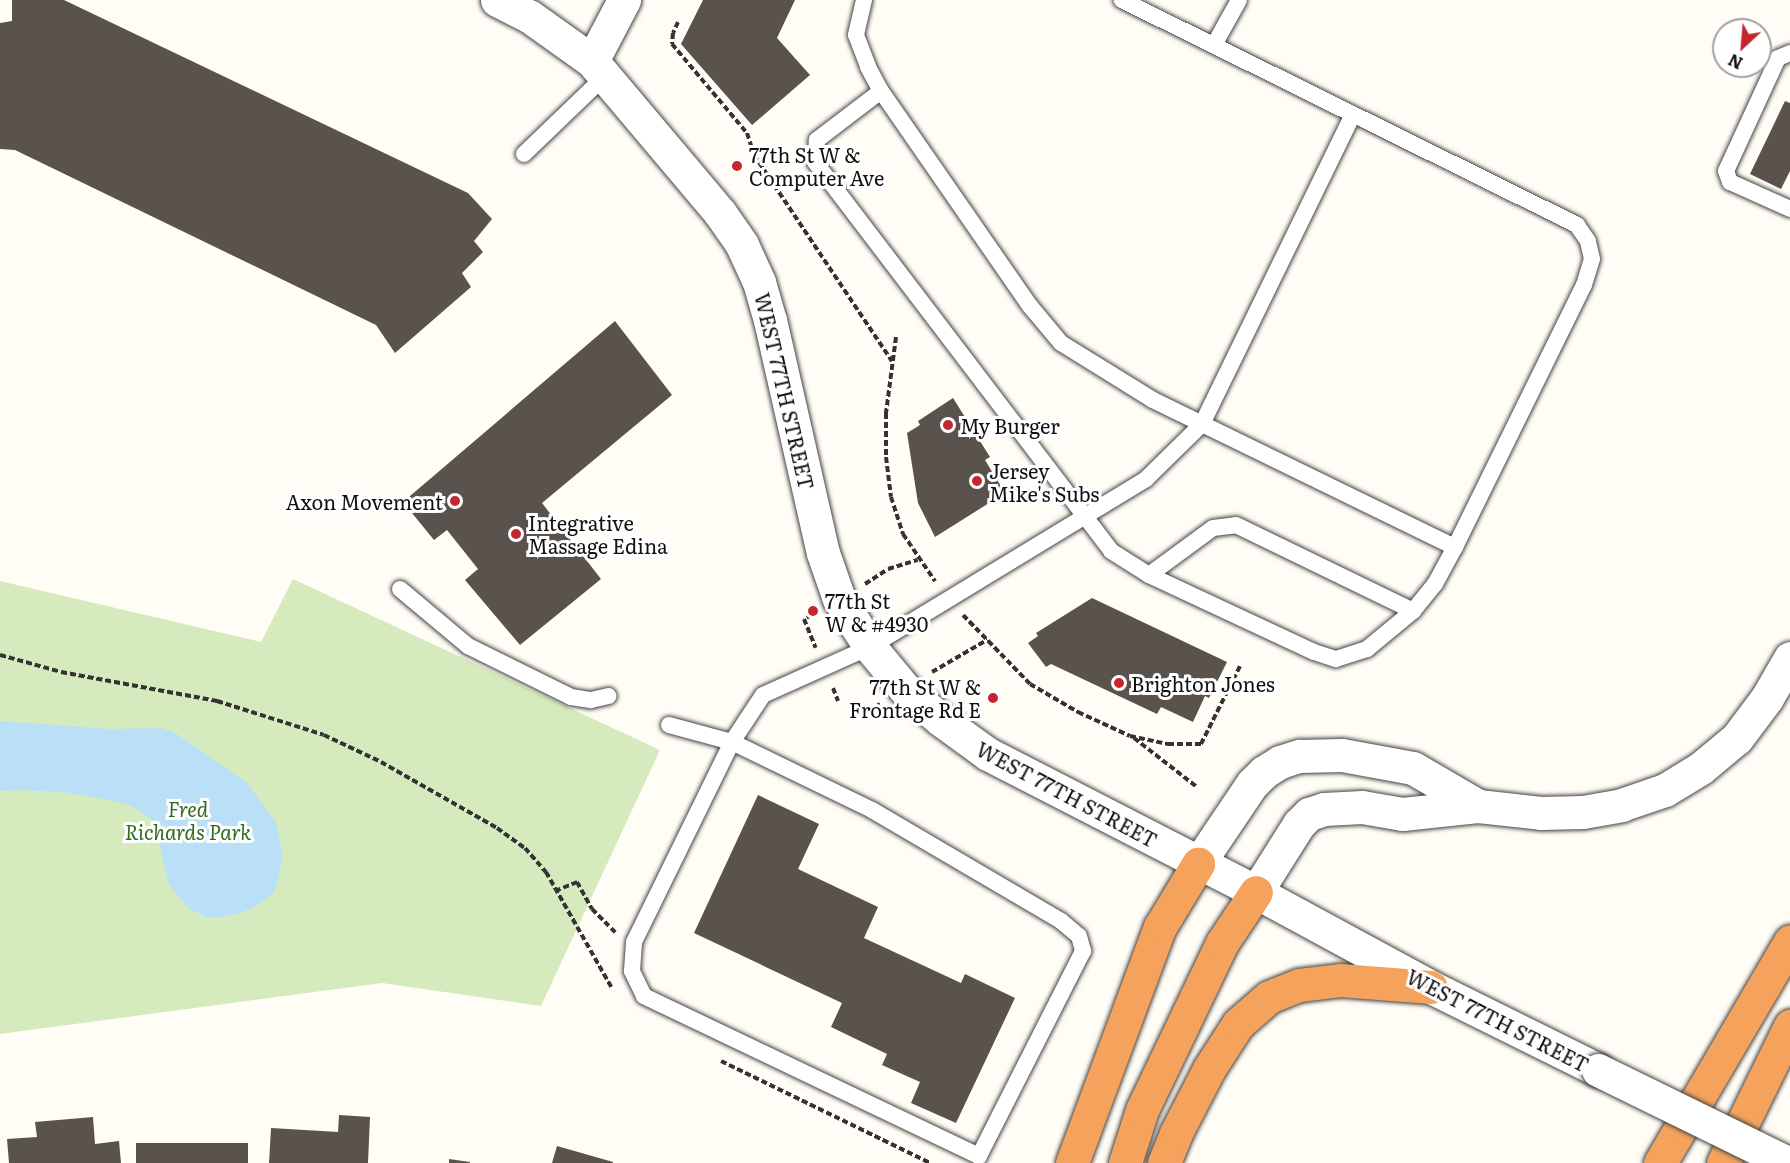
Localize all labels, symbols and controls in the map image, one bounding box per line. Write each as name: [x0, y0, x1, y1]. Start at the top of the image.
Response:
north arrow: [1712, 18, 1772, 78]
text: N: [1724, 49, 1746, 76]
place label: 77th St W & Computer Ave: [749, 142, 884, 189]
marker: 77th St W & Computer Ave: [730, 159, 744, 173]
street label: WEST 77TH STREET: [751, 290, 819, 492]
place label: My Burger: [960, 413, 1060, 437]
marker: My Burger: [941, 418, 955, 432]
place label: Jersey Mike's Subs: [989, 458, 1099, 505]
marker: Jersey Mike's Subs: [970, 474, 984, 488]
place label: Axon Movement: [286, 489, 443, 513]
marker: Axon Movement: [448, 494, 462, 508]
place label: Integrative Massage Edina: [528, 510, 668, 557]
marker: Integrative Massage Edina: [509, 527, 523, 541]
place label: 77th St W & #4930: [825, 588, 928, 635]
marker: 77th St W & #4930: [806, 604, 820, 618]
place label: Brighton Jones: [1131, 671, 1275, 695]
place label: 77th St W & Frontage Rd E: [849, 674, 981, 721]
marker: Brighton Jones: [1112, 676, 1126, 690]
marker: 77th St W & Frontage Rd E: [986, 691, 1000, 705]
street label: WEST 77TH STREET: [973, 736, 1161, 852]
park label: Fred Richards Park: [125, 796, 251, 843]
street label: WEST 77TH STREET: [1403, 964, 1593, 1076]

